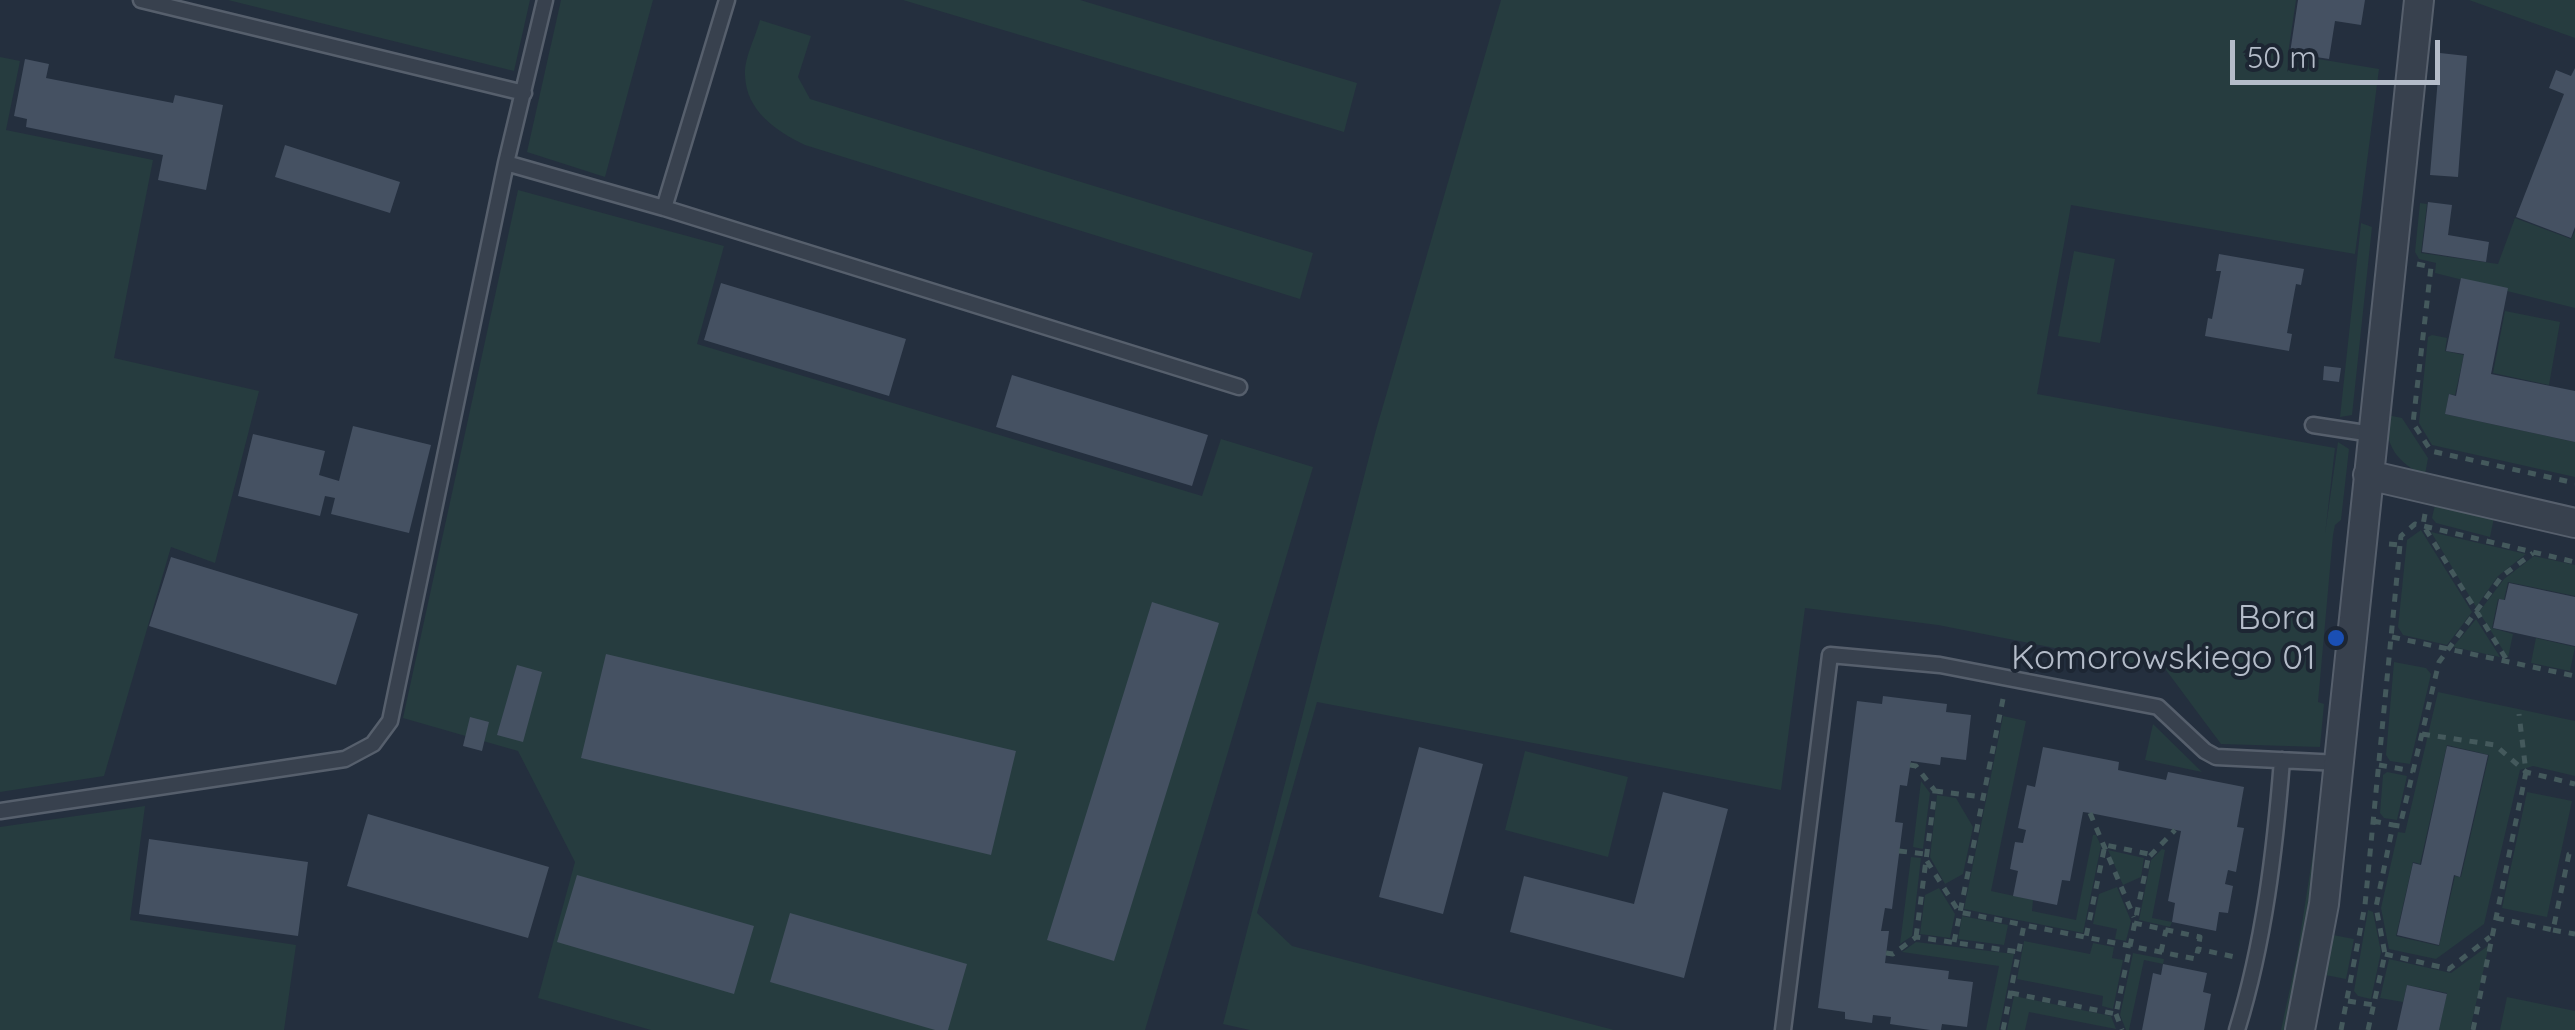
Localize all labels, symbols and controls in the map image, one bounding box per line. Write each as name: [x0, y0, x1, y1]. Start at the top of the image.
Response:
scale bar: [2235, 20, 2445, 82]
text: 50 m: [2247, 38, 2317, 76]
place label: Bora Komorowskiego 01: [2011, 597, 2316, 679]
marker: Bora Komorowskiego 01: [2325, 627, 2347, 649]

